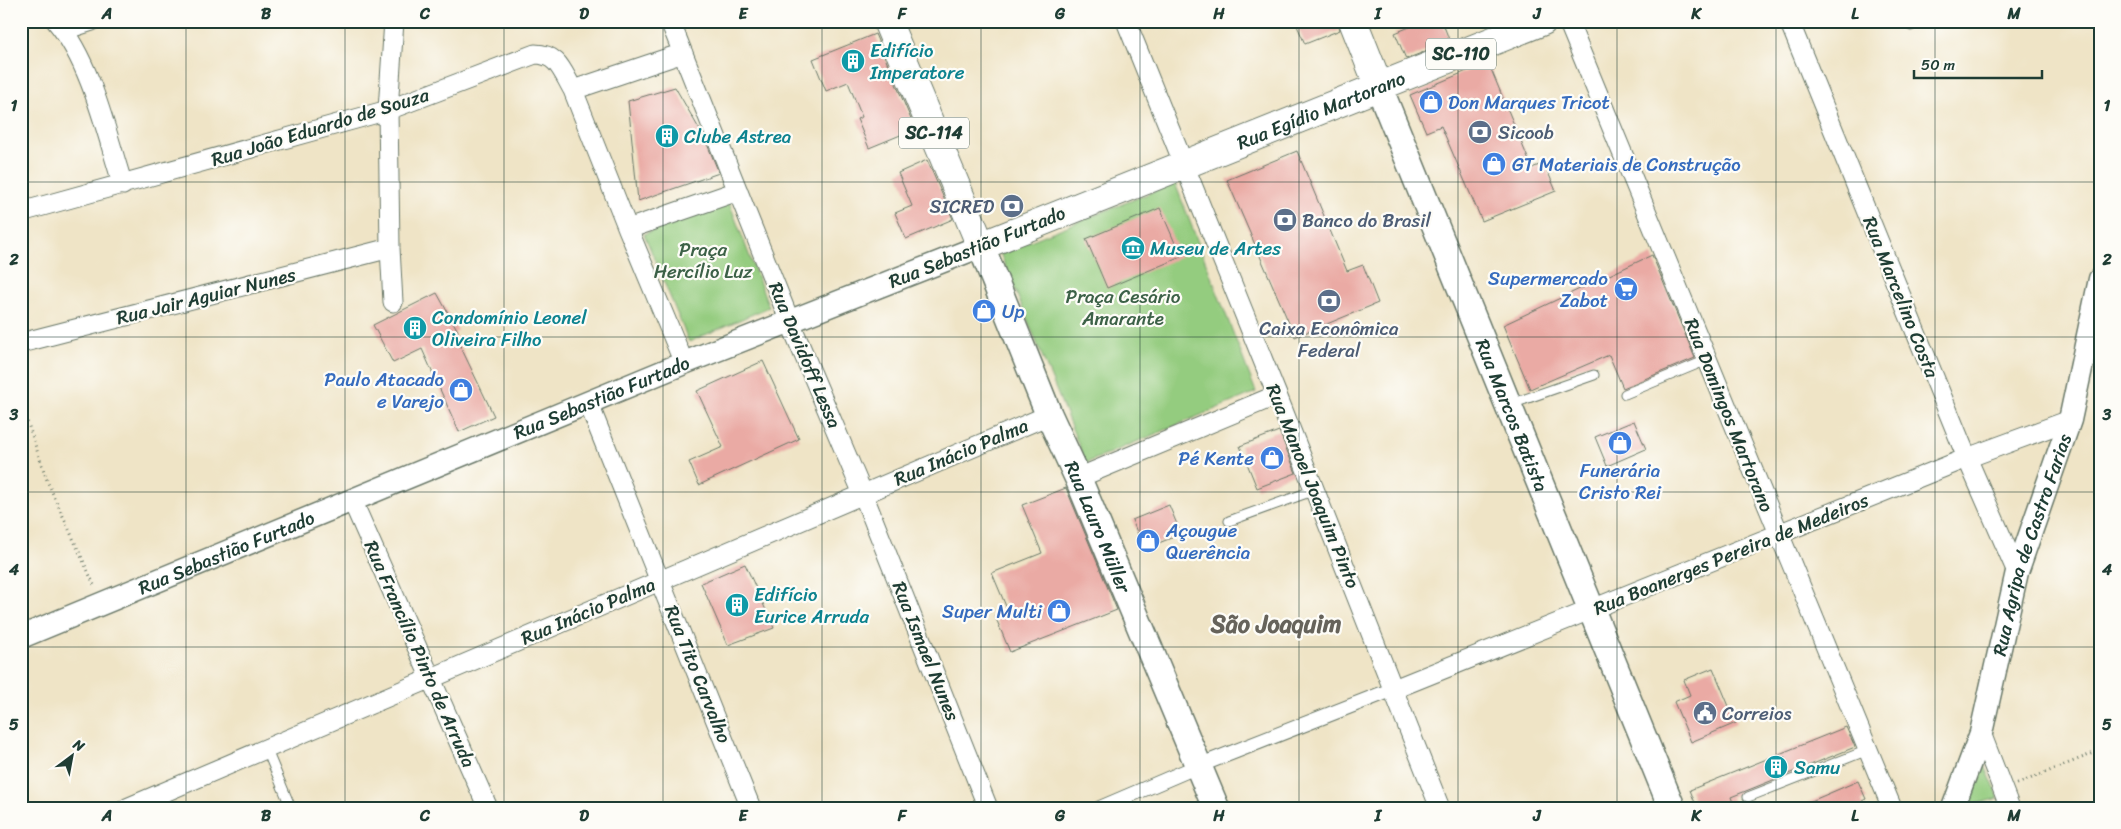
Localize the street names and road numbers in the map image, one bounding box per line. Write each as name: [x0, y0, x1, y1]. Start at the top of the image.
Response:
road number: SC-110: [1426, 39, 1496, 70]
street label: Rua Egídio Martorano: [1232, 61, 1411, 159]
street label: Rua João Eduardo de Souza: [207, 78, 433, 176]
road number: SC-114: [899, 118, 969, 148]
street label: Rua Sebastião Furtado: [883, 196, 1071, 298]
street label: Rua Marcelino Costa: [1854, 211, 1949, 383]
street label: Rua Jair Aguiar Nunes: [113, 258, 299, 334]
street label: Rua Davidoff Lessa: [759, 276, 851, 434]
street label: Rua Domingos Martorano: [1675, 313, 1783, 517]
street label: Rua Marcos Batista: [1466, 333, 1558, 497]
street label: Rua Sebastião Furtado: [508, 346, 695, 448]
street label: Rua Manoel Joaquim Pinto: [1257, 379, 1369, 594]
street label: Rua Inácio Palma: [889, 409, 1034, 495]
street label: Rua Agripa de Castro Farias: [1982, 429, 2081, 659]
street label: Rua Lauro Müller: [1056, 455, 1141, 599]
street label: Rua Boanerges Pereira de Medeiros: [1588, 483, 1874, 624]
street label: Rua Sebastião Furtado: [133, 501, 320, 603]
street label: Rua Francílio Pinto de Arruda: [355, 535, 485, 773]
street label: Rua Inácio Palma: [516, 568, 661, 654]
street label: Rua Ismael Nunes: [883, 576, 969, 726]
street label: Rua Tito Carvalho: [655, 600, 741, 748]

